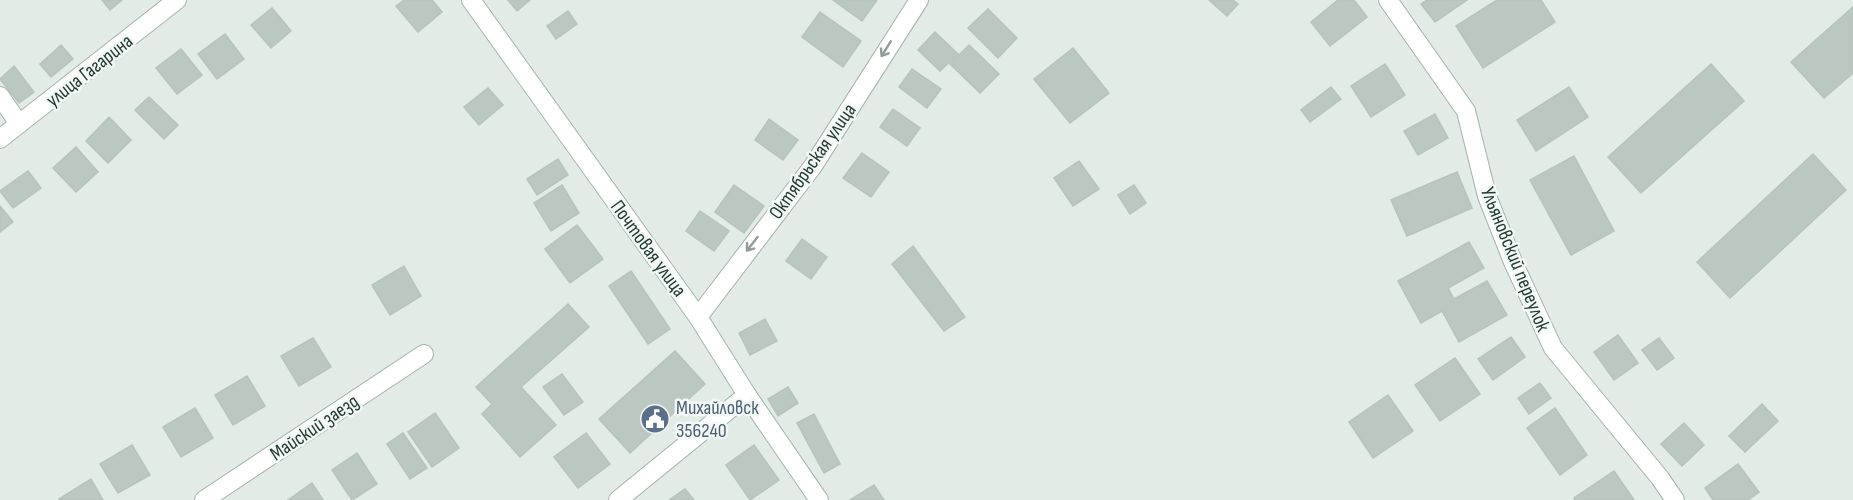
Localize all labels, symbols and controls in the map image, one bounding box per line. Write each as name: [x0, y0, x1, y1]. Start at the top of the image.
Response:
street label: улица Гагарина: [41, 29, 138, 112]
one-way arrow: [880, 40, 892, 57]
street label: Октябрьская улица: [764, 99, 862, 224]
street label: Ульяновский переулок: [1475, 184, 1555, 335]
street label: Почтовая улица: [605, 196, 691, 302]
one-way arrow: [746, 236, 759, 252]
street label: Майский заезд: [266, 389, 363, 466]
place label: Михайловск 356240: [676, 396, 759, 443]
public building icon: Михайловск 356240: [639, 403, 671, 435]

